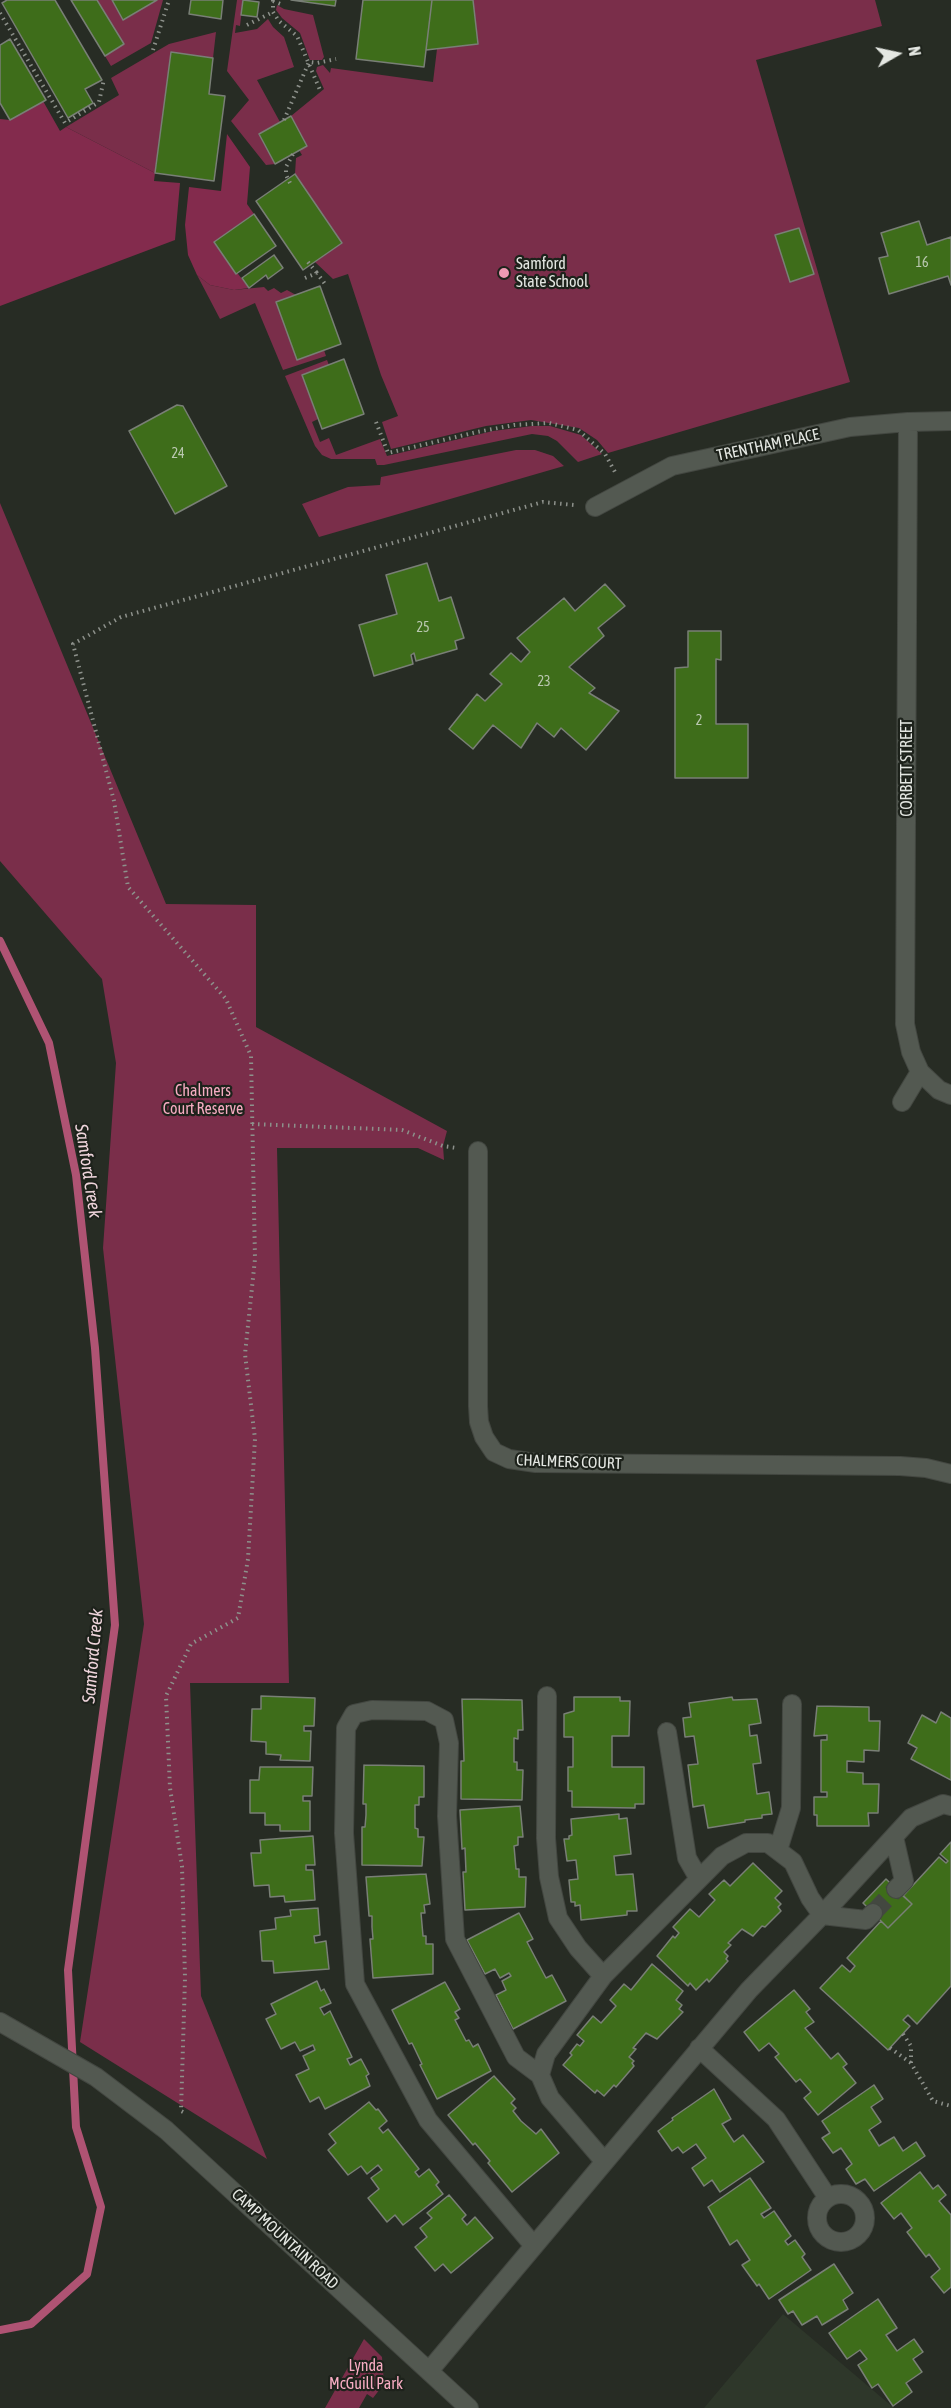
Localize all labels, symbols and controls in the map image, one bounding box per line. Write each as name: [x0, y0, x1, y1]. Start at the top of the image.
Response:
north arrow: [867, 24, 927, 84]
text: N: [905, 45, 924, 57]
place label: Samford State School: [516, 254, 588, 292]
house number: 16: [915, 255, 929, 271]
marker: Samford State School: [497, 266, 511, 280]
street label: TRENTHAM PLACE: [715, 425, 821, 465]
house number: 24: [171, 446, 185, 462]
house number: 25: [416, 620, 430, 636]
house number: 23: [537, 674, 551, 690]
house number: 2: [696, 713, 702, 729]
street label: CORBETT STREET: [897, 719, 917, 817]
park label: Chalmers Court Reserve: [163, 1081, 243, 1119]
water label: Samford Creek: [70, 1122, 106, 1220]
street label: CHALMERS COURT: [516, 1451, 622, 1473]
water label: Samford Creek: [78, 1608, 108, 1704]
street label: CAMP MOUNTAIN ROAD: [228, 2185, 342, 2293]
park label: Lynda McGuill Park: [329, 2356, 403, 2394]

